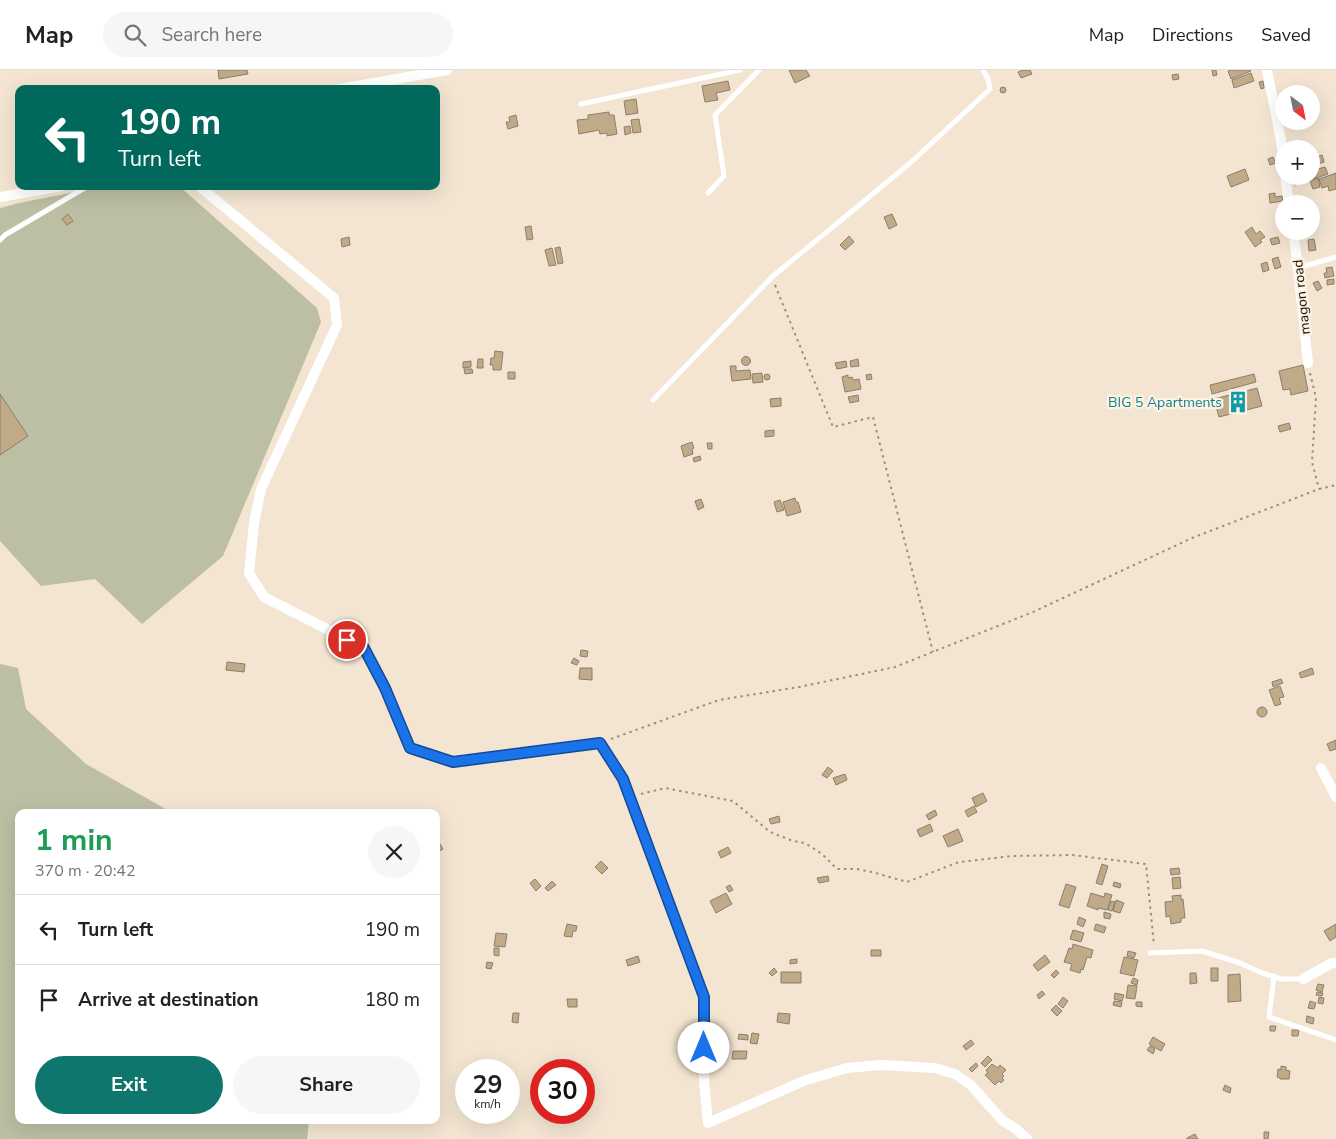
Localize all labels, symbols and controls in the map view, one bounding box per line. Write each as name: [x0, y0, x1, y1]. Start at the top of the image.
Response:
search box: [103, 12, 453, 57]
text: Map: [25, 19, 73, 51]
icon: search: [121, 21, 149, 49]
text: Search here: [161, 22, 262, 48]
text: Map: [1089, 23, 1124, 47]
text: Directions: [1152, 23, 1233, 47]
text: Saved: [1261, 23, 1311, 47]
north arrow: [1275, 85, 1320, 130]
map controls: [1275, 85, 1320, 240]
text: 190 m: [118, 99, 221, 146]
icon: left: [35, 105, 100, 170]
button: +: [1275, 140, 1320, 185]
text: Turn left: [118, 144, 201, 174]
button: −: [1275, 195, 1320, 240]
street label: magon road: [1288, 259, 1315, 335]
building icon: BIG 5 Apartments: [1225, 389, 1251, 415]
place label: BIG 5 Apartments: [1108, 393, 1222, 412]
pin: [326, 619, 368, 661]
icon: arrive: [333, 626, 361, 654]
text: 1 min: [35, 820, 113, 861]
button: close: [368, 826, 420, 878]
text: 370 m · 20:42: [35, 860, 136, 882]
icon: left: [35, 916, 63, 944]
text: Turn left: [78, 917, 153, 943]
text: 190 m: [365, 917, 420, 943]
icon: arrive: [35, 986, 63, 1014]
text: Arrive at destination: [78, 987, 259, 1013]
text: 180 m: [365, 987, 420, 1013]
position arrow: [677, 1021, 729, 1073]
button: Exit: [35, 1056, 223, 1114]
button: Share: [233, 1056, 420, 1114]
speed limit sign: 30: [530, 1059, 595, 1124]
text: 29: [472, 1068, 503, 1102]
text: km/h: [474, 1096, 501, 1112]

